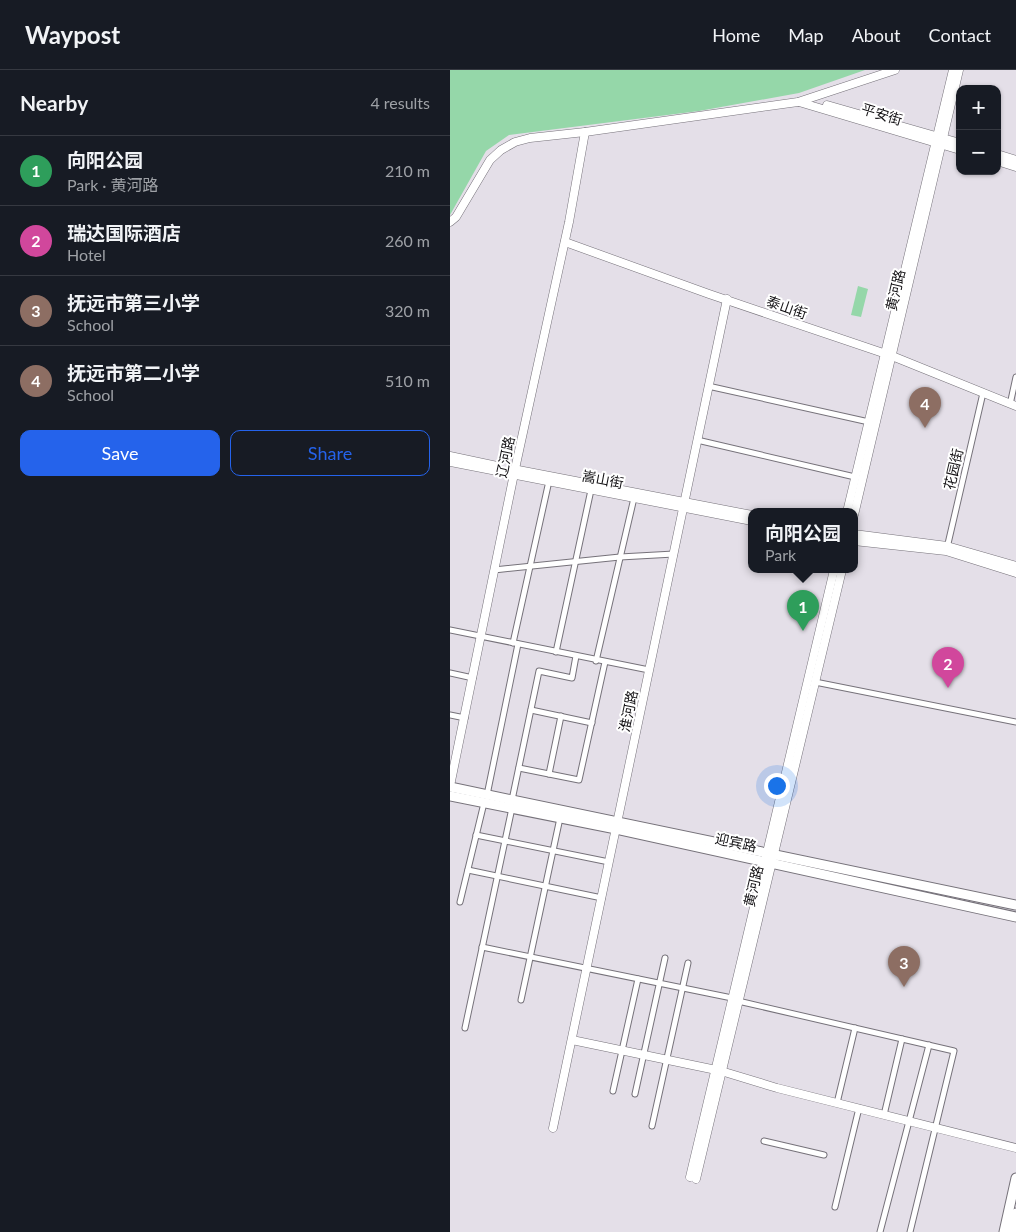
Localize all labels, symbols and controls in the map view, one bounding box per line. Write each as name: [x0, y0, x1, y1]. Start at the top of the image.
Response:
text: Waypost: [25, 20, 120, 49]
text: Home: [712, 24, 760, 46]
text: Map: [788, 24, 824, 46]
text: About: [852, 24, 901, 46]
text: Contact: [929, 24, 991, 46]
map controls: [956, 85, 1001, 175]
button: +: [956, 85, 1001, 130]
text: Nearby: [20, 90, 88, 115]
text: 4 results: [370, 93, 430, 112]
street label: 平安街: [859, 100, 905, 128]
button: −: [956, 130, 1001, 175]
text: 向阳公园: [67, 148, 143, 171]
text: 1: [31, 161, 41, 180]
text: 210 m: [385, 161, 430, 180]
text: Park · 黄河路: [67, 175, 159, 194]
text: 瑞达国际酒店: [67, 221, 181, 244]
text: 2: [31, 231, 41, 250]
text: 260 m: [385, 231, 430, 250]
text: Hotel: [67, 245, 106, 264]
street label: 黄河路: [882, 268, 908, 312]
text: 抚远市第三小学: [67, 291, 200, 314]
street label: 泰山街: [764, 292, 810, 322]
text: 3: [31, 301, 41, 320]
text: 320 m: [385, 301, 430, 320]
text: School: [67, 315, 114, 334]
text: 抚远市第二小学: [67, 361, 200, 384]
text: 4: [31, 371, 41, 390]
text: 510 m: [385, 371, 430, 390]
text: School: [67, 385, 114, 404]
pin: 4: [909, 387, 941, 428]
button: Save: [20, 430, 220, 476]
button: Share: [230, 430, 430, 476]
street label: 辽河路: [492, 435, 518, 479]
street label: 花园街: [940, 447, 966, 491]
street label: 嵩山街: [581, 467, 625, 491]
popup: [748, 508, 858, 573]
text: 向阳公园: [765, 521, 841, 544]
text: Park: [765, 545, 796, 564]
pin: 1: [787, 590, 819, 631]
pin: 2: [932, 647, 964, 688]
street label: 淮河路: [615, 689, 641, 733]
your location: [764, 773, 790, 799]
street label: 迎宾路: [714, 829, 758, 855]
street label: 黄河路: [740, 864, 766, 908]
pin: 3: [888, 946, 920, 987]

